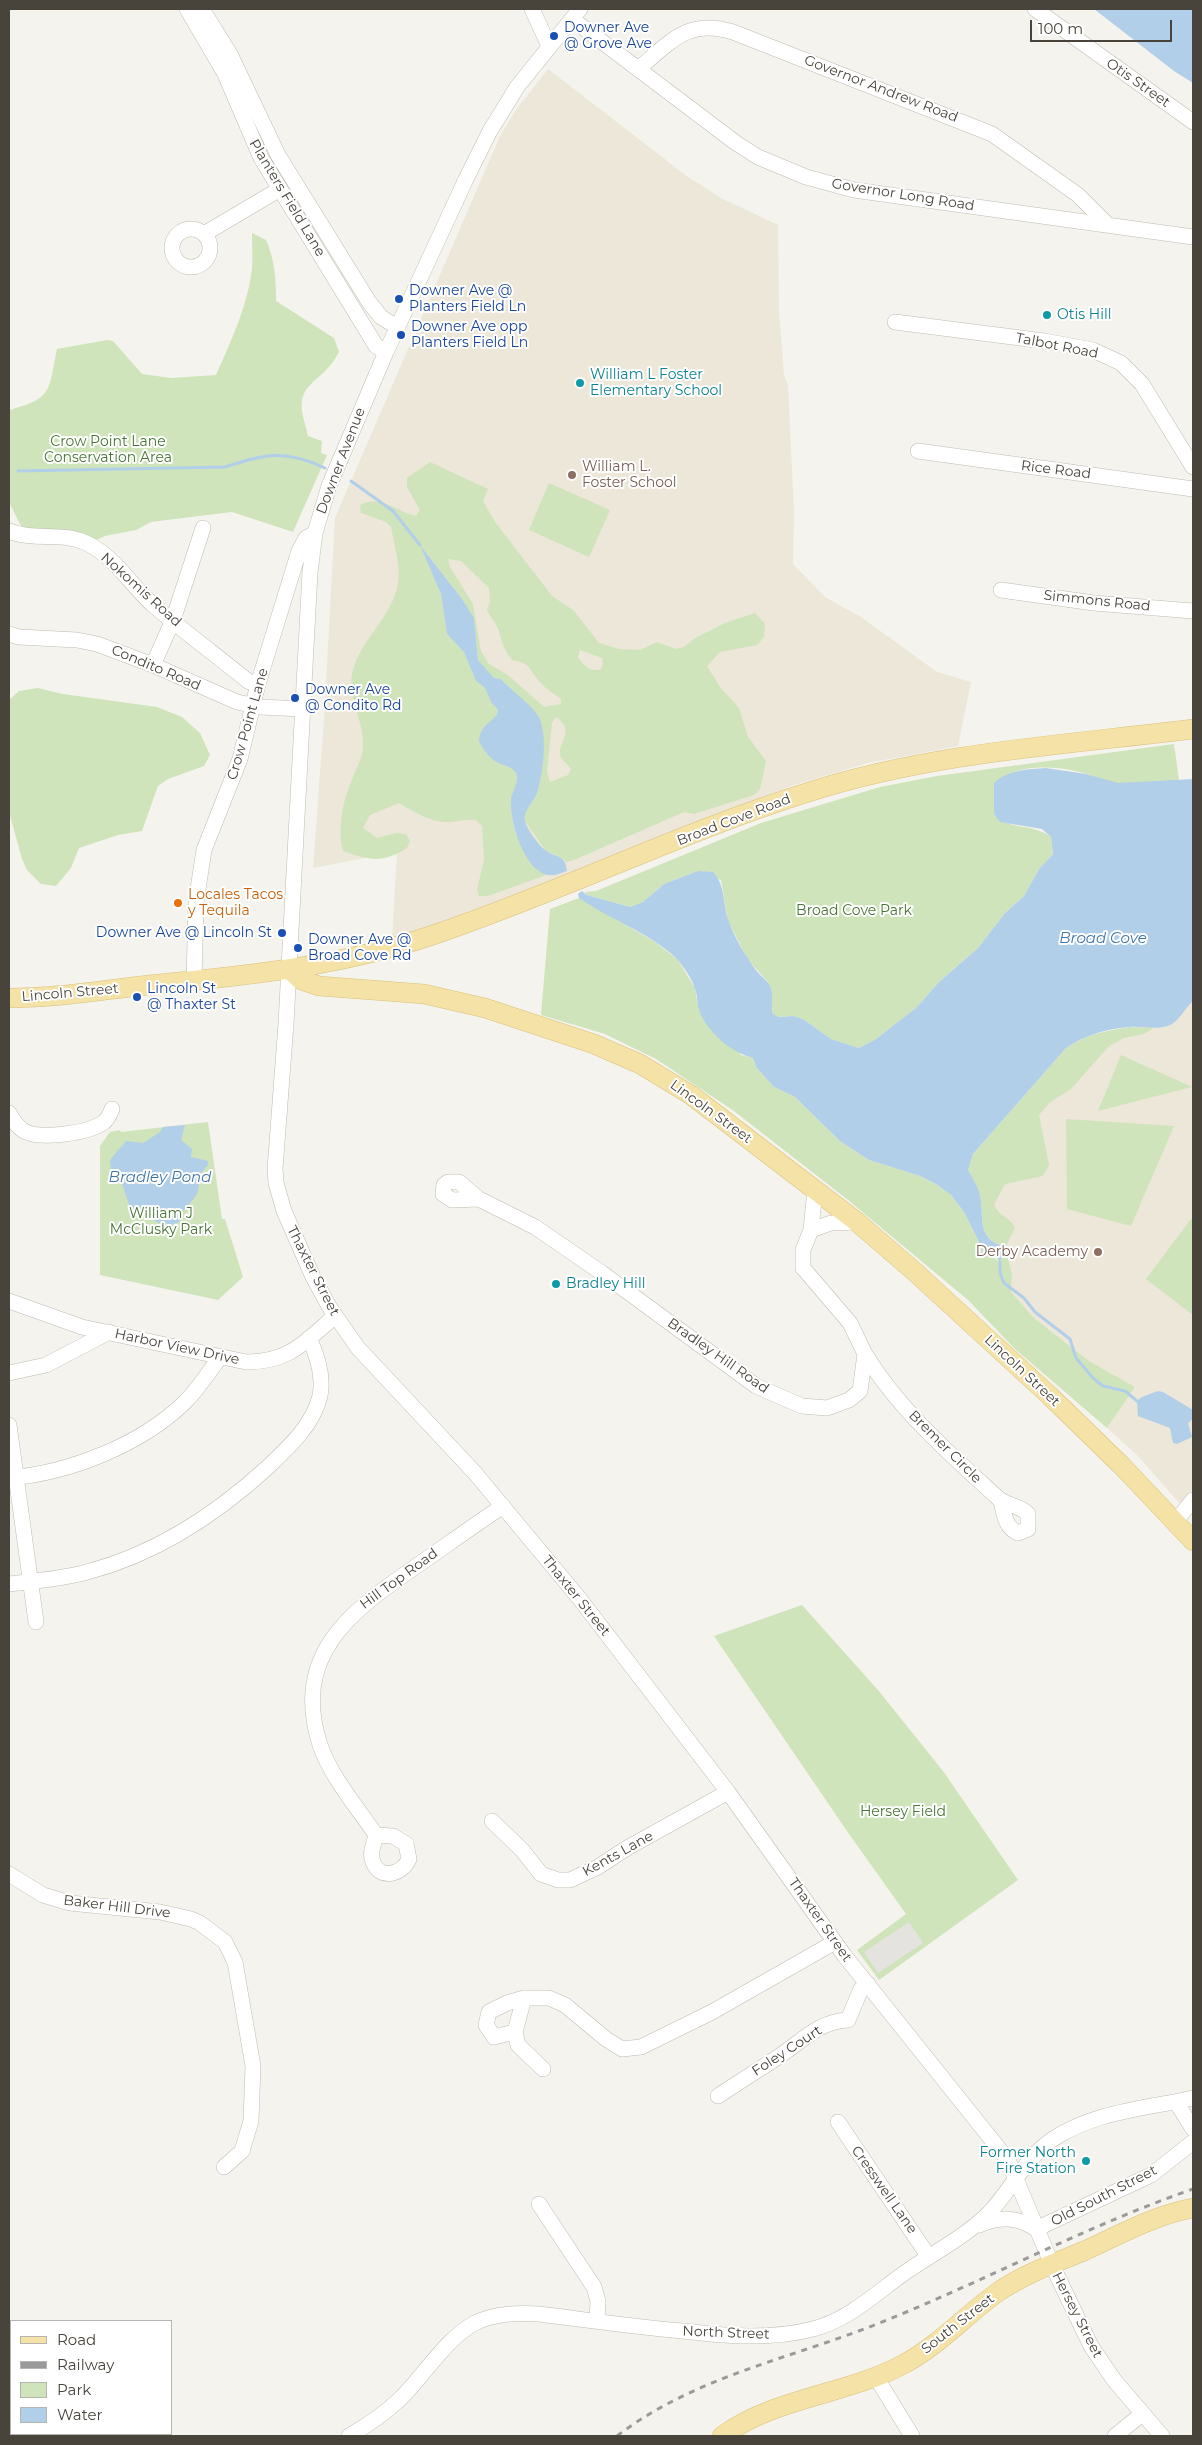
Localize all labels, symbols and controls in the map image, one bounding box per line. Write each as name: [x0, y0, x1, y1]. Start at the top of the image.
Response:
scale bar: [1032, 10, 1174, 42]
text: 100 m: [1038, 19, 1083, 38]
place label: Downer Ave @ Grove Ave: [564, 20, 652, 52]
marker: Downer Ave @ Grove Ave: [548, 30, 560, 42]
street label: Governor Andrew Road: [802, 52, 960, 126]
street label: Otis Street: [1103, 55, 1173, 111]
street label: Planters Field Lane: [245, 136, 329, 260]
street label: Governor Long Road: [830, 175, 976, 215]
place label: Downer Ave @ Planters Field Ln: [409, 283, 526, 316]
marker: Downer Ave @ Planters Field Ln: [393, 293, 405, 305]
place label: Otis Hill: [1057, 307, 1111, 323]
marker: Otis Hill: [1041, 309, 1053, 321]
place label: Downer Ave opp Planters Field Ln: [411, 319, 528, 352]
marker: Downer Ave opp Planters Field Ln: [395, 329, 407, 341]
street label: Talbot Road: [1014, 330, 1100, 362]
place label: William L Foster Elementary School: [590, 367, 722, 400]
marker: William L Foster Elementary School: [574, 377, 586, 389]
street label: Downer Avenue: [313, 405, 369, 517]
park label: Crow Point Lane Conservation Area: [44, 434, 172, 467]
street label: Rice Road: [1020, 457, 1092, 483]
place label: William L. Foster School: [582, 459, 677, 492]
marker: William L. Foster School: [566, 469, 578, 481]
street label: Nokomis Road: [97, 549, 185, 631]
street label: Simmons Road: [1043, 587, 1151, 615]
street label: Condito Road: [109, 642, 203, 694]
street label: Crow Point Lane: [224, 666, 272, 782]
place label: Downer Ave @ Condito Rd: [305, 682, 402, 714]
marker: Downer Ave @ Condito Rd: [289, 692, 301, 704]
street label: Broad Cove Road: [675, 791, 793, 849]
place label: Locales Tacos y Tequila: [188, 887, 283, 920]
marker: Locales Tacos y Tequila: [172, 897, 184, 909]
park label: Broad Cove Park: [796, 903, 912, 919]
place label: Downer Ave @ Lincoln St: [96, 925, 272, 941]
marker: Downer Ave @ Lincoln St: [276, 927, 288, 939]
water label: Broad Cove: [1059, 930, 1147, 948]
place label: Downer Ave @ Broad Cove Rd: [308, 932, 411, 964]
marker: Downer Ave @ Broad Cove Rd: [292, 942, 304, 954]
street label: Lincoln Street: [21, 980, 119, 1006]
place label: Lincoln St @ Thaxter St: [147, 981, 236, 1014]
marker: Lincoln St @ Thaxter St: [131, 991, 143, 1003]
street label: Lincoln Street: [667, 1077, 755, 1147]
water label: Bradley Pond: [109, 1169, 211, 1187]
park label: William J McClusky Park: [110, 1206, 212, 1238]
street label: Thaxter Street: [283, 1223, 343, 1319]
place label: Derby Academy: [976, 1244, 1088, 1260]
marker: Derby Academy: [1092, 1246, 1104, 1258]
place label: Bradley Hill: [566, 1276, 645, 1292]
marker: Bradley Hill: [550, 1278, 562, 1290]
street label: Bradley Hill Road: [664, 1315, 772, 1397]
street label: Harbor View Drive: [113, 1326, 241, 1368]
street label: Lincoln Street: [981, 1332, 1063, 1410]
street label: Bremer Circle: [905, 1407, 985, 1487]
street label: Hill Top Road: [357, 1545, 441, 1613]
street label: Thaxter Street: [538, 1552, 614, 1640]
park label: Hersey Field: [860, 1804, 946, 1820]
street label: Kents Lane: [580, 1828, 656, 1880]
street label: Thaxter Street: [785, 1875, 855, 1965]
street label: Baker Hill Drive: [63, 1892, 171, 1922]
street label: Foley Court: [749, 2022, 825, 2080]
street label: Cresswell Lane: [847, 2143, 921, 2237]
place label: Former North Fire Station: [979, 2145, 1076, 2178]
marker: Former North Fire Station: [1080, 2155, 1092, 2167]
street label: Old South Street: [1048, 2162, 1160, 2230]
street label: Hersey Street: [1048, 2269, 1106, 2361]
street label: South Street: [918, 2290, 998, 2358]
legend: [10, 2320, 172, 2435]
street label: North Street: [682, 2323, 770, 2343]
text: Road: [57, 2330, 96, 2349]
text: Railway: [57, 2355, 114, 2374]
text: Park: [57, 2380, 91, 2399]
text: Water: [57, 2405, 103, 2424]

